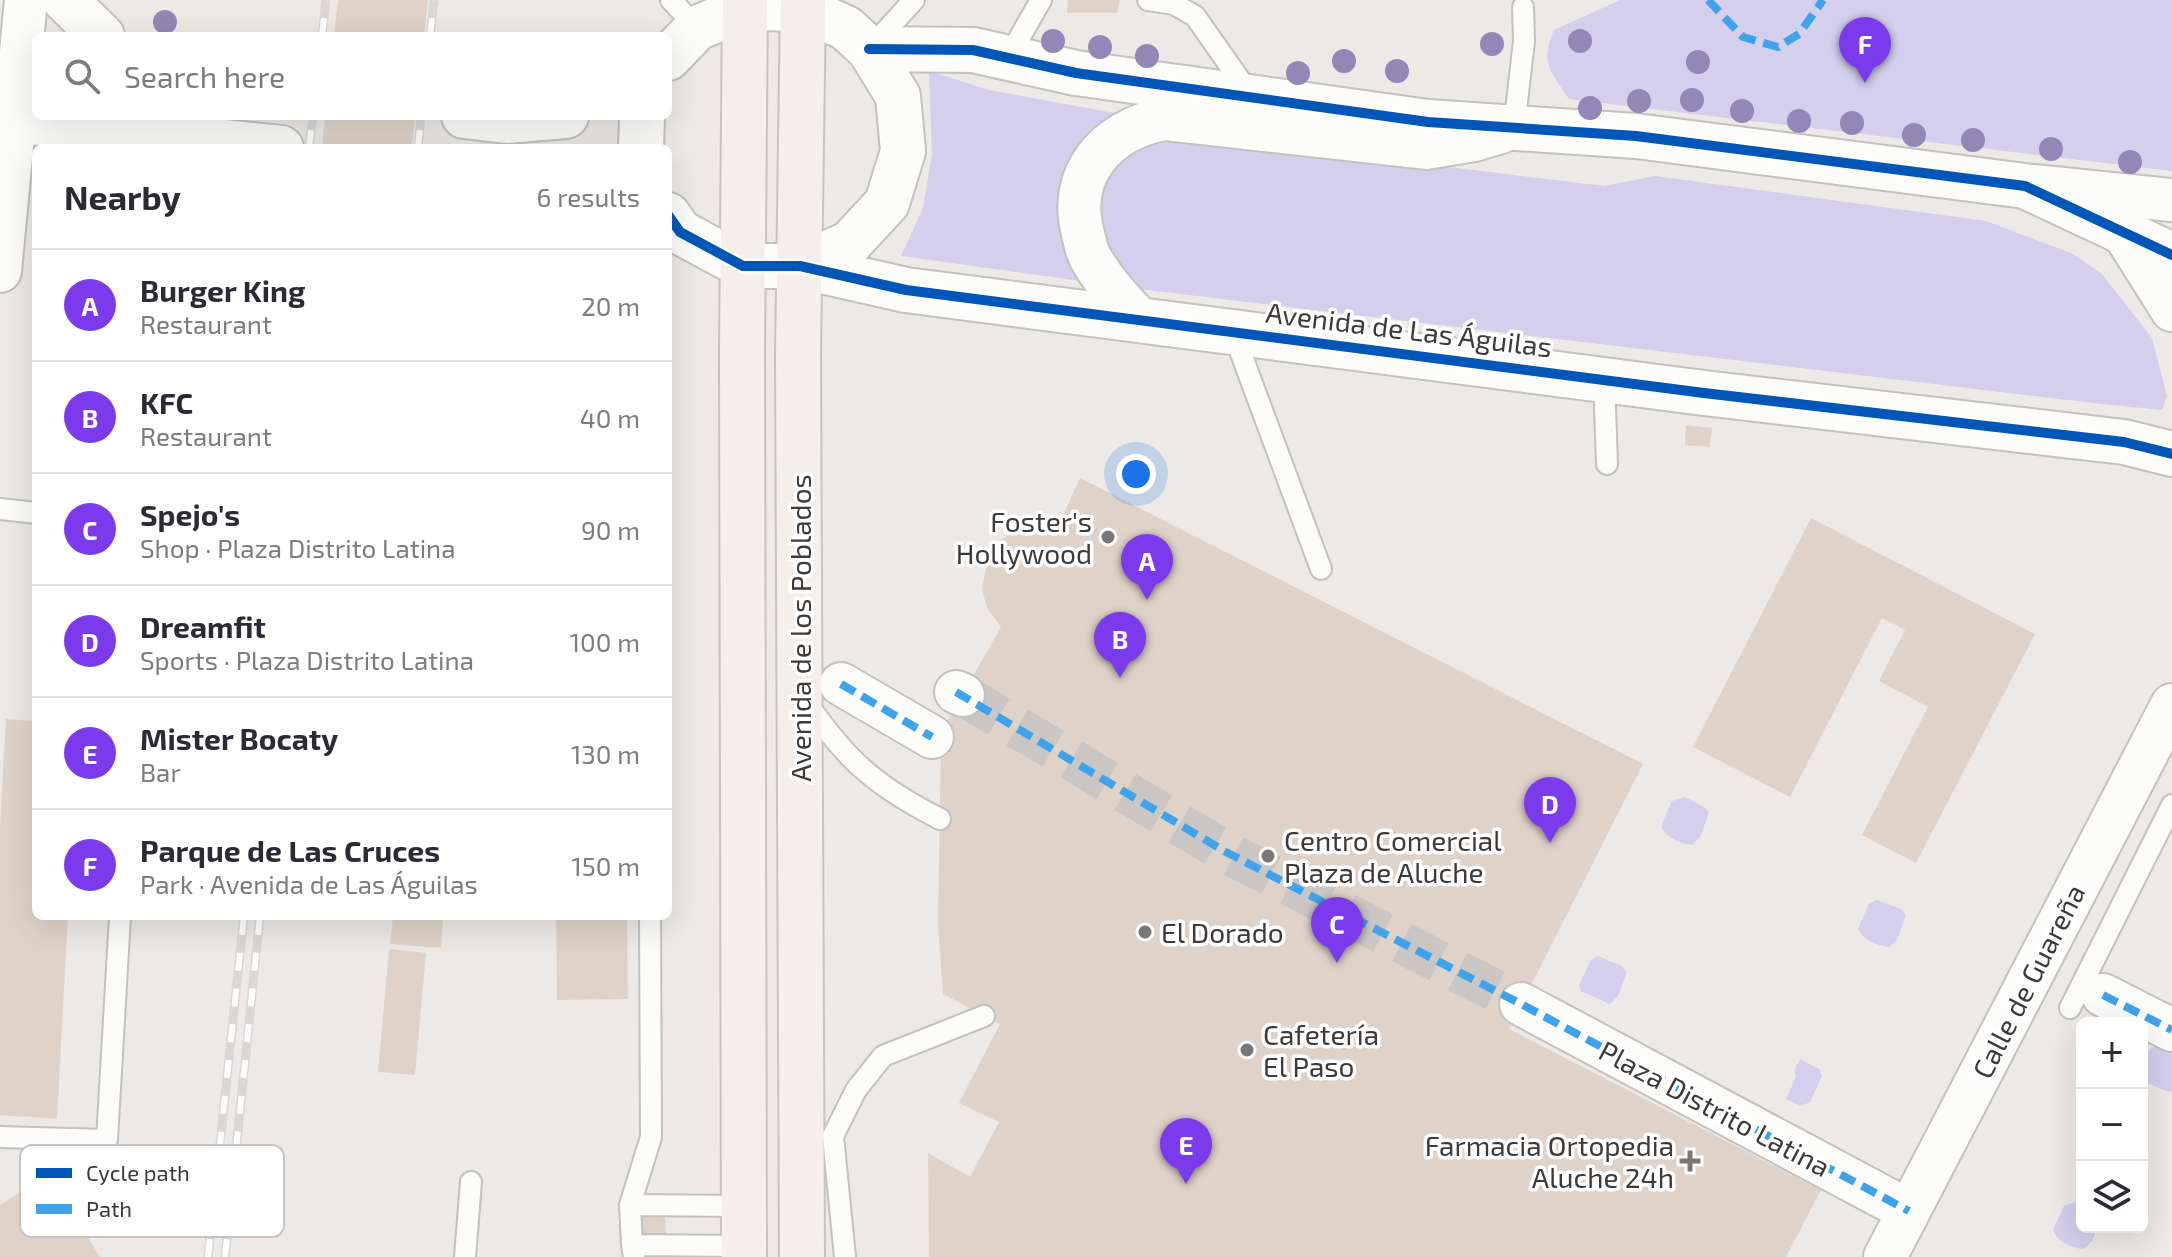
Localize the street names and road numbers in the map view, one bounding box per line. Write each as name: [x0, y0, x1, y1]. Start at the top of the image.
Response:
street label: Avenida de Las Águilas: [1264, 295, 1554, 363]
street label: Avenida de los Poblados: [783, 474, 817, 782]
street label: Calle de Guareña: [1964, 878, 2092, 1084]
street label: Plaza Distrito Latina: [1594, 1033, 1836, 1183]

